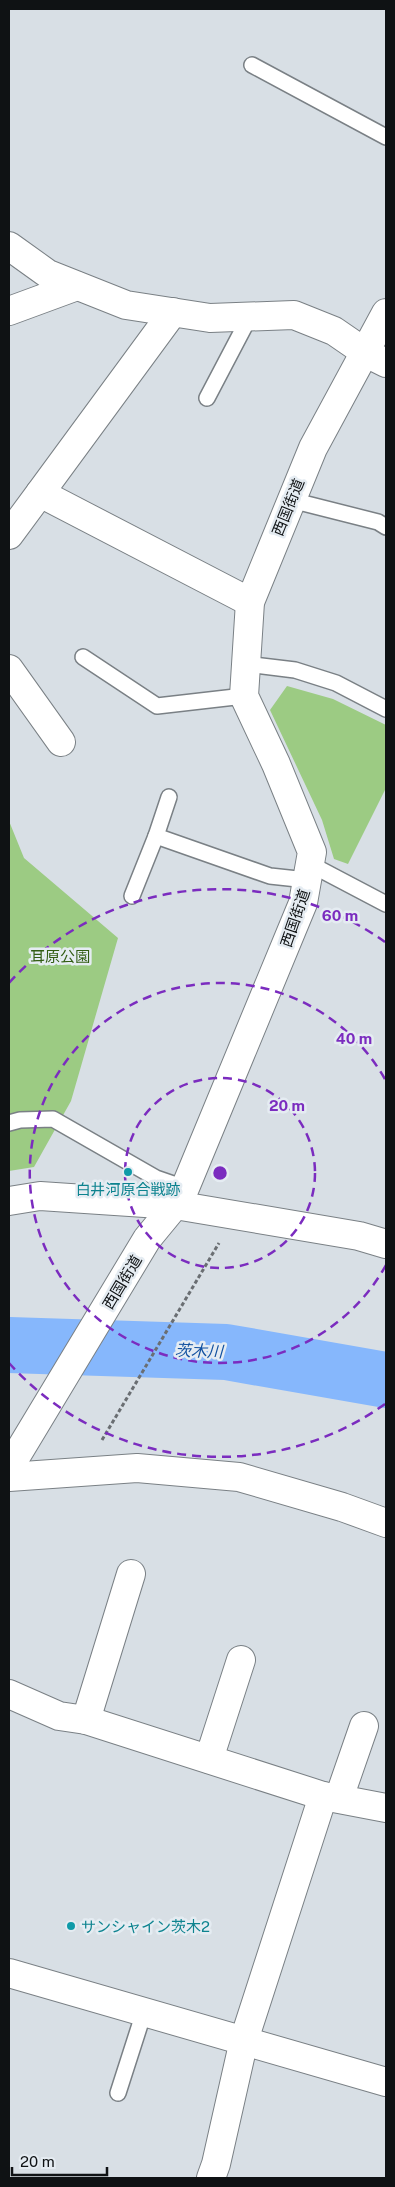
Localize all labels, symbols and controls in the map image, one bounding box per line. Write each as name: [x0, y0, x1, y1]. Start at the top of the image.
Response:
street label: 西国街道: [269, 476, 307, 538]
street label: 西国街道: [277, 887, 313, 949]
text: 60 m: [322, 907, 358, 924]
park label: 耳原公園: [30, 948, 90, 965]
text: 40 m: [336, 1030, 372, 1047]
text: 20 m: [269, 1097, 305, 1114]
centre of rings: [211, 1164, 229, 1182]
marker: 白井河原合戦跡: [122, 1166, 134, 1178]
place label: 白井河原合戦跡: [75, 1181, 181, 1198]
street label: 西国街道: [99, 1252, 145, 1312]
water label: 茨木川: [175, 1341, 225, 1361]
place label: サンシャイン茨木2: [81, 1918, 210, 1935]
marker: サンシャイン茨木2: [65, 1920, 77, 1932]
scale bar: [12, 2144, 108, 2176]
text: 20 m: [20, 2153, 55, 2170]

